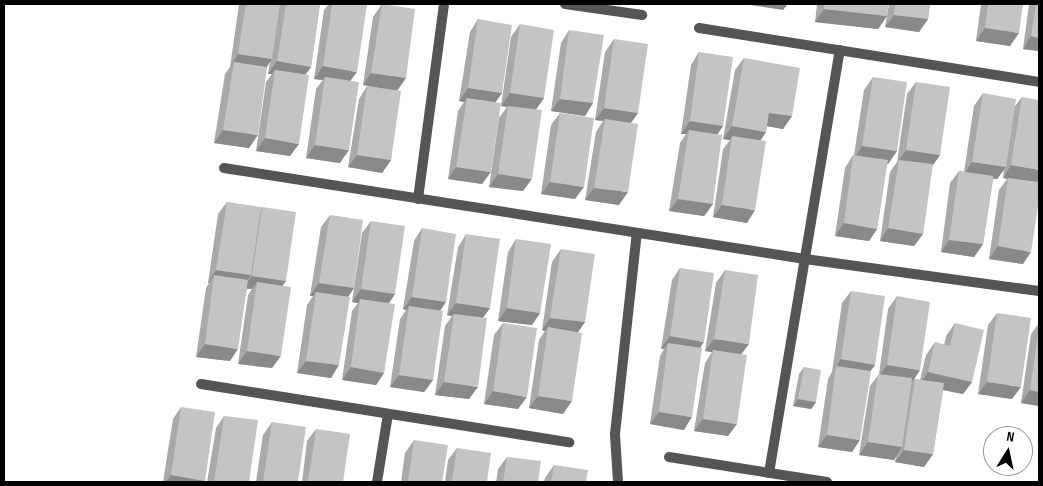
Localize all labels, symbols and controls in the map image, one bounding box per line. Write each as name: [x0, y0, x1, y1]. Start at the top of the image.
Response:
north arrow: [983, 426, 1033, 476]
text: N: [1005, 428, 1016, 446]

